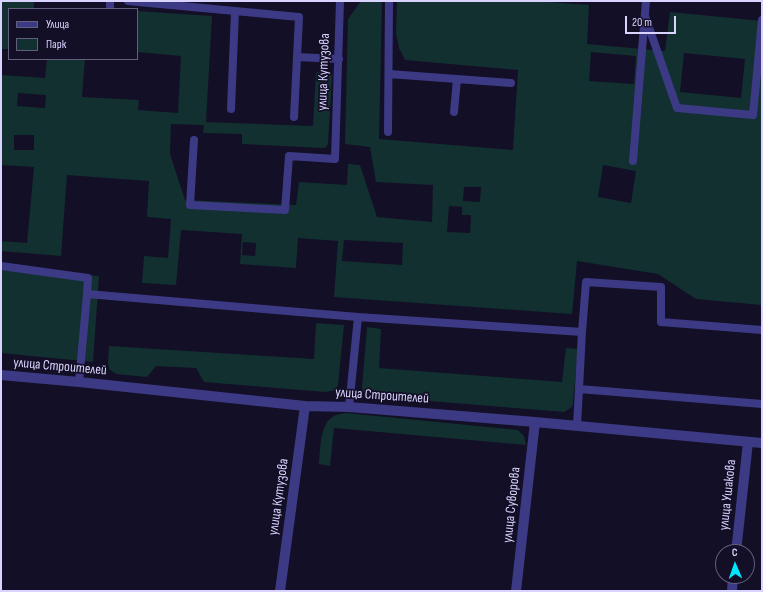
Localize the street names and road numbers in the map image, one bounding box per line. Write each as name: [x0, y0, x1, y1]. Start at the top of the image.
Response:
street label: улица Кутузова: [314, 33, 334, 111]
street label: улица Строителей: [13, 355, 107, 379]
street label: улица Строителей: [335, 384, 429, 408]
street label: улица Кутузова: [265, 458, 293, 536]
street label: улица Ушакова: [716, 459, 740, 531]
street label: улица Суворова: [500, 466, 524, 544]

